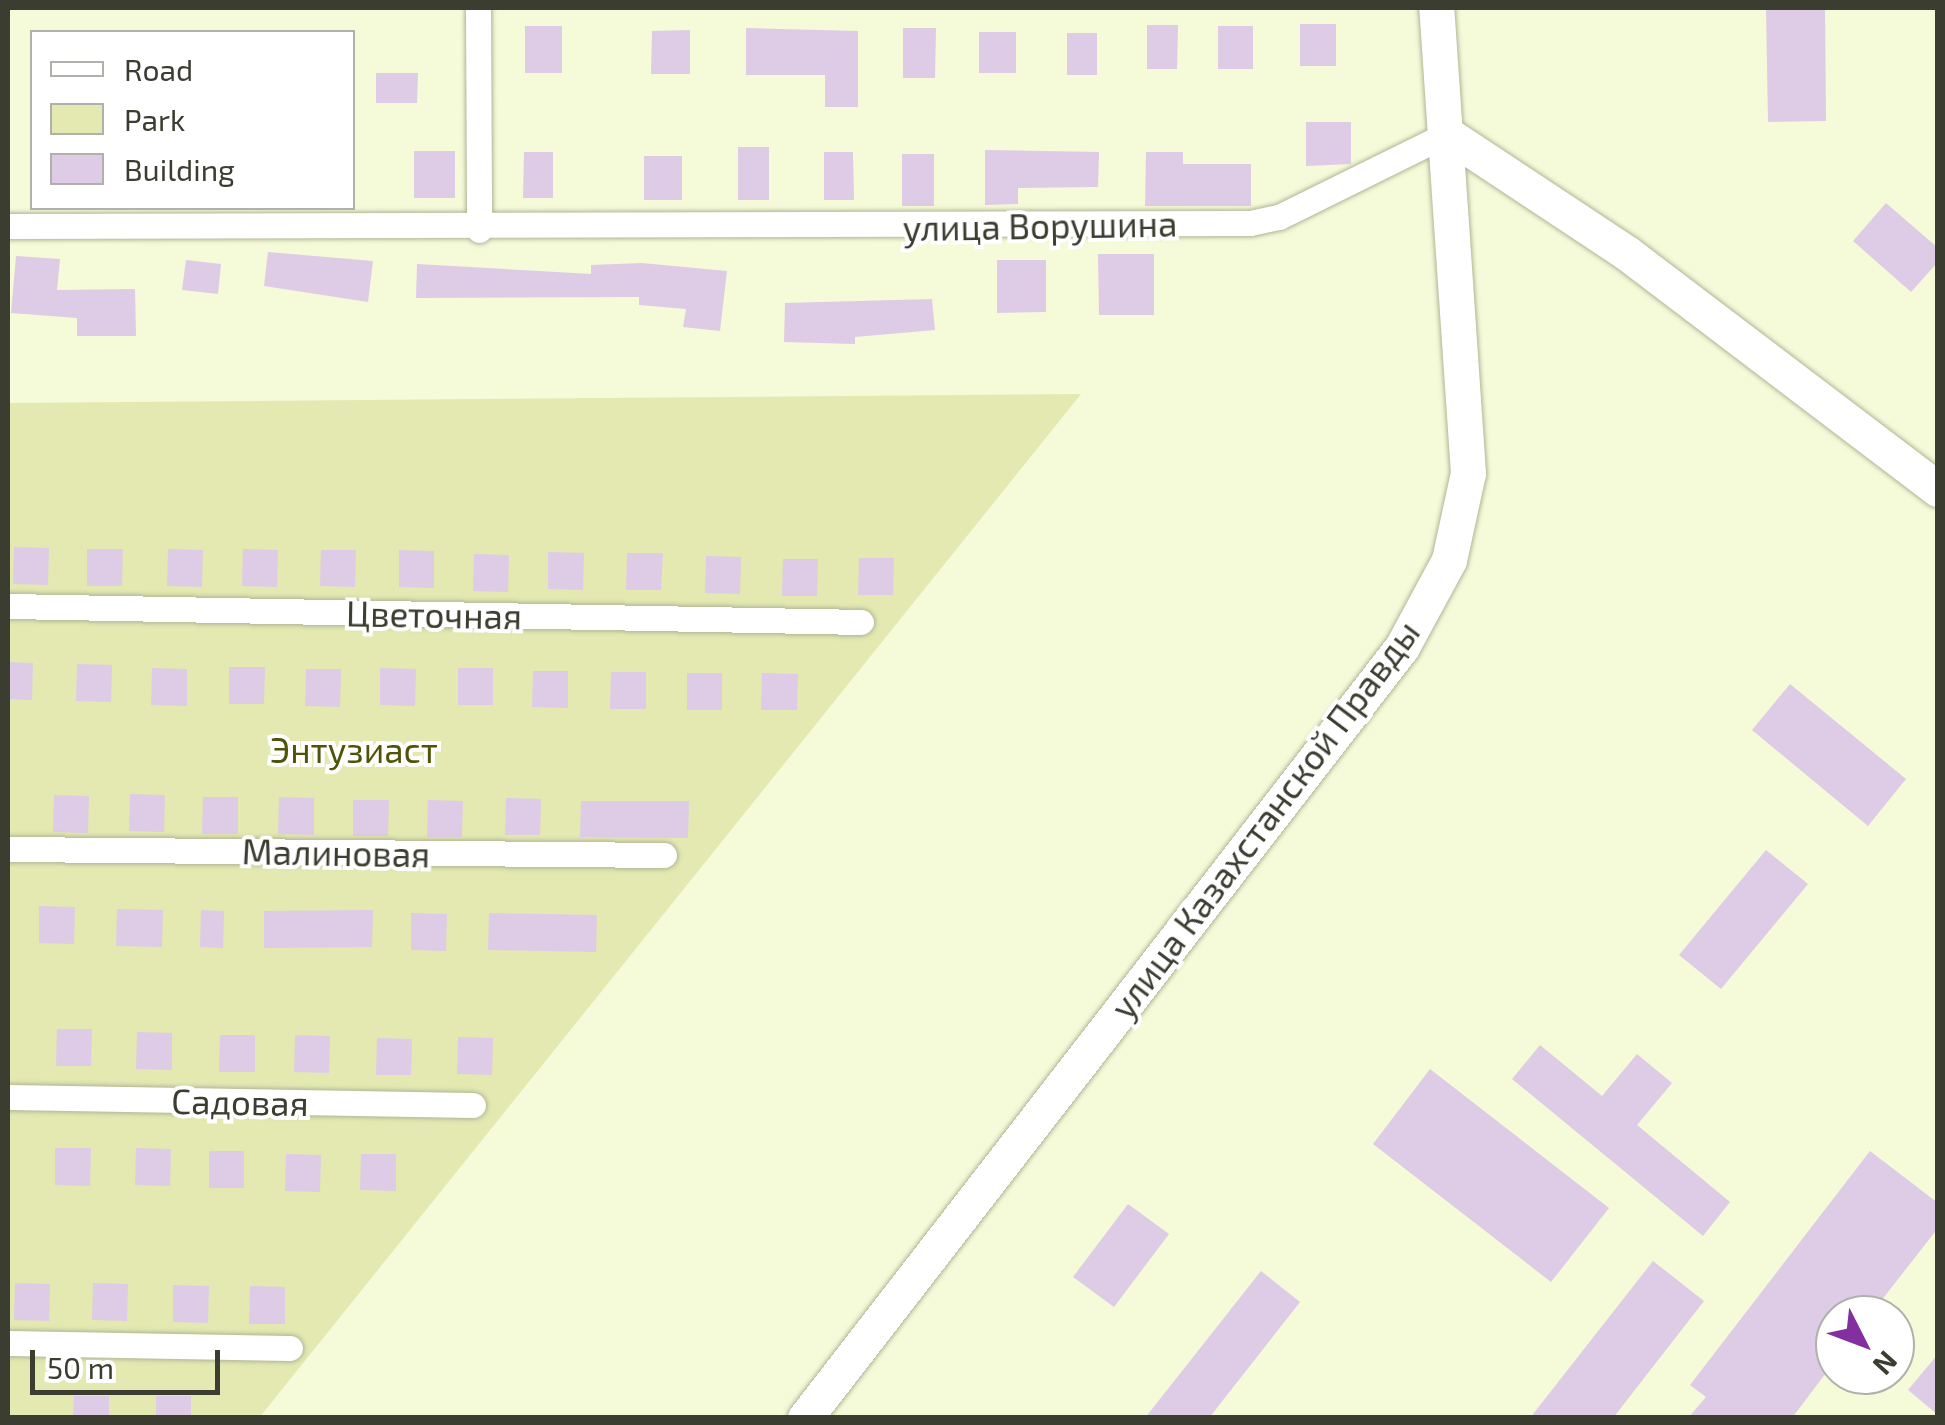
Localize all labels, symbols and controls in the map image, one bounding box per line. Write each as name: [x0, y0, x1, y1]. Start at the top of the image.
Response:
legend: [30, 30, 355, 210]
text: Road: [124, 51, 193, 87]
text: Park: [124, 101, 185, 137]
text: Building: [124, 151, 235, 187]
street label: улица Ворушина: [902, 202, 1178, 248]
street label: Цветочная: [346, 591, 522, 637]
street label: улица Казахстанской Правды: [1101, 612, 1427, 1026]
park label: Энтузиаст: [270, 728, 438, 770]
street label: Малиновая: [241, 829, 431, 875]
street label: Садовая: [171, 1079, 309, 1123]
north arrow: [1815, 1295, 1915, 1395]
scale bar: [35, 1330, 225, 1392]
text: N: [1866, 1345, 1905, 1383]
text: 50 m: [47, 1349, 114, 1385]

